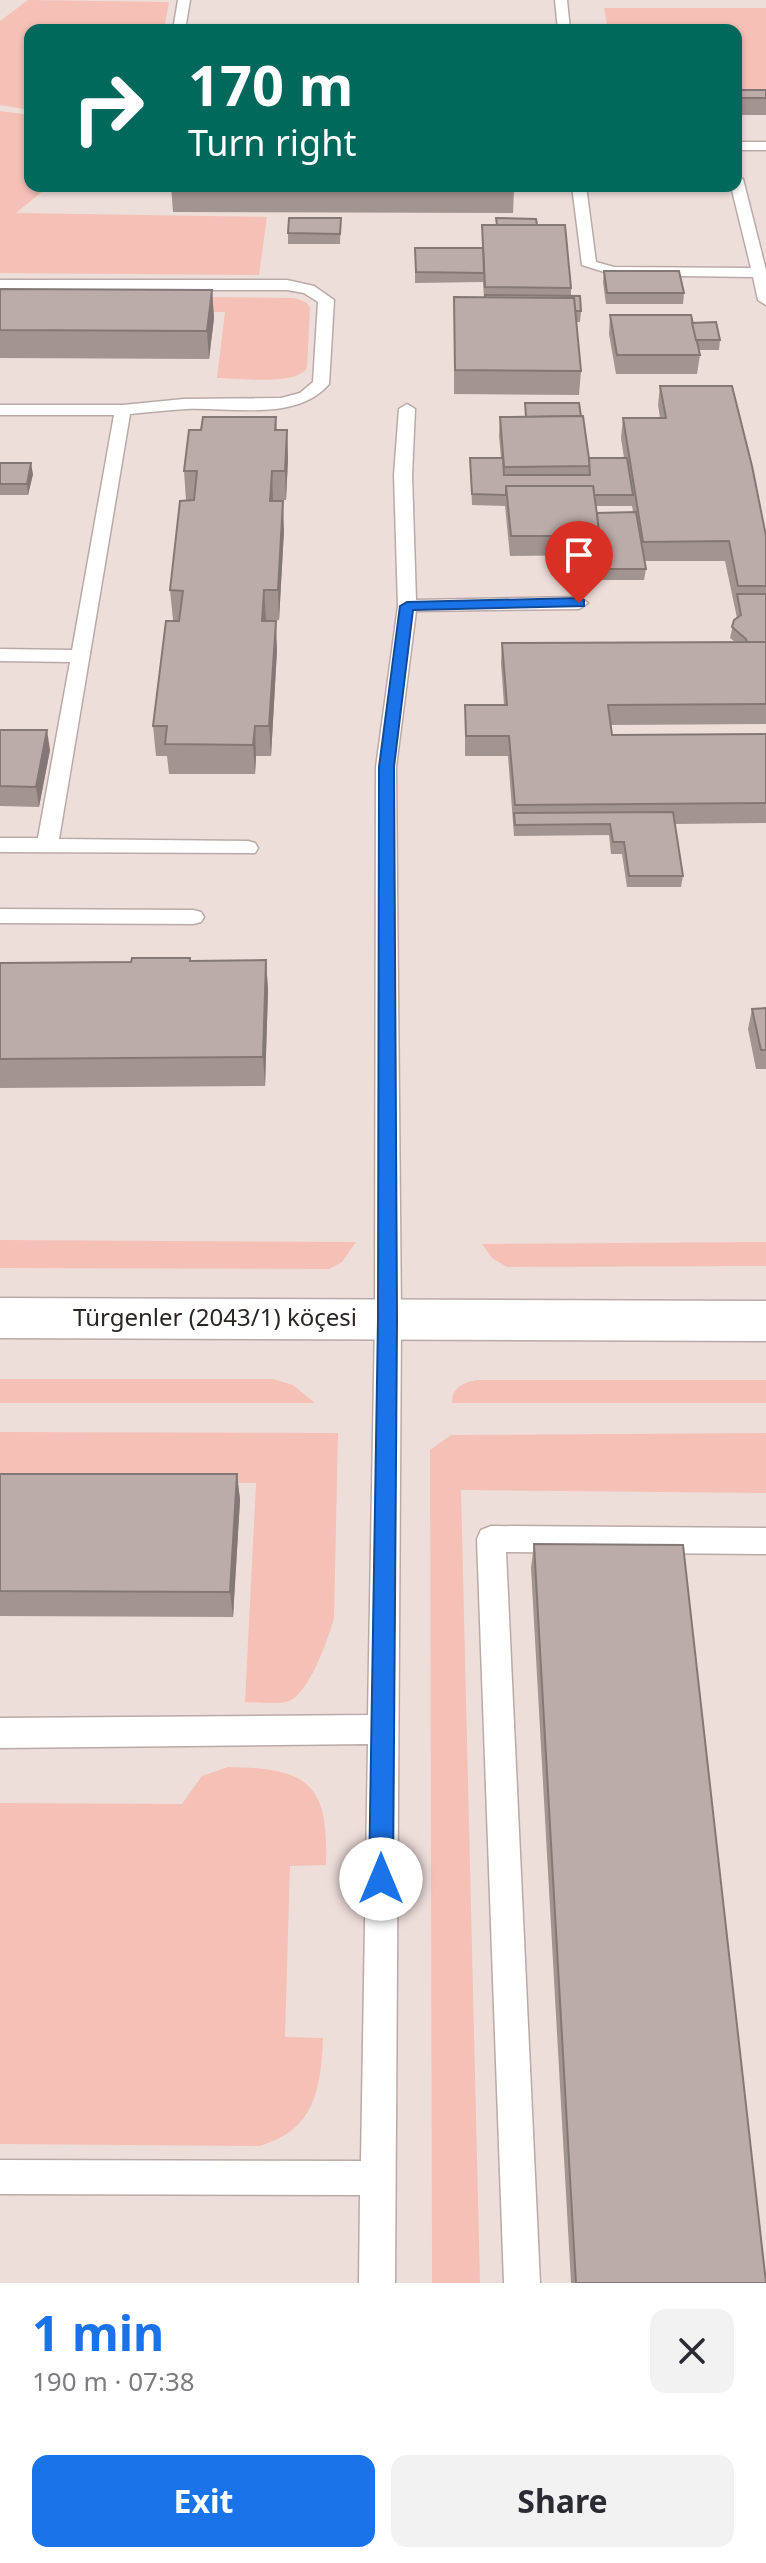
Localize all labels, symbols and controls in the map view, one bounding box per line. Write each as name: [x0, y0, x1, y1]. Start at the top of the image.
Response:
text: 170 m: [188, 46, 353, 122]
icon: right: [56, 56, 160, 160]
text: Turn right: [188, 118, 356, 167]
pin: [545, 521, 613, 603]
icon: arrive: [557, 533, 601, 577]
street label: Türgenler (2043/1) köçesi: [73, 1300, 357, 1333]
position arrow: [339, 1837, 423, 1921]
text: 1 min: [32, 2300, 164, 2365]
button: close: [650, 2309, 734, 2393]
text: 190 m · 07:38: [32, 2363, 195, 2399]
button: Exit: [32, 2455, 375, 2547]
button: Share: [391, 2455, 734, 2547]

